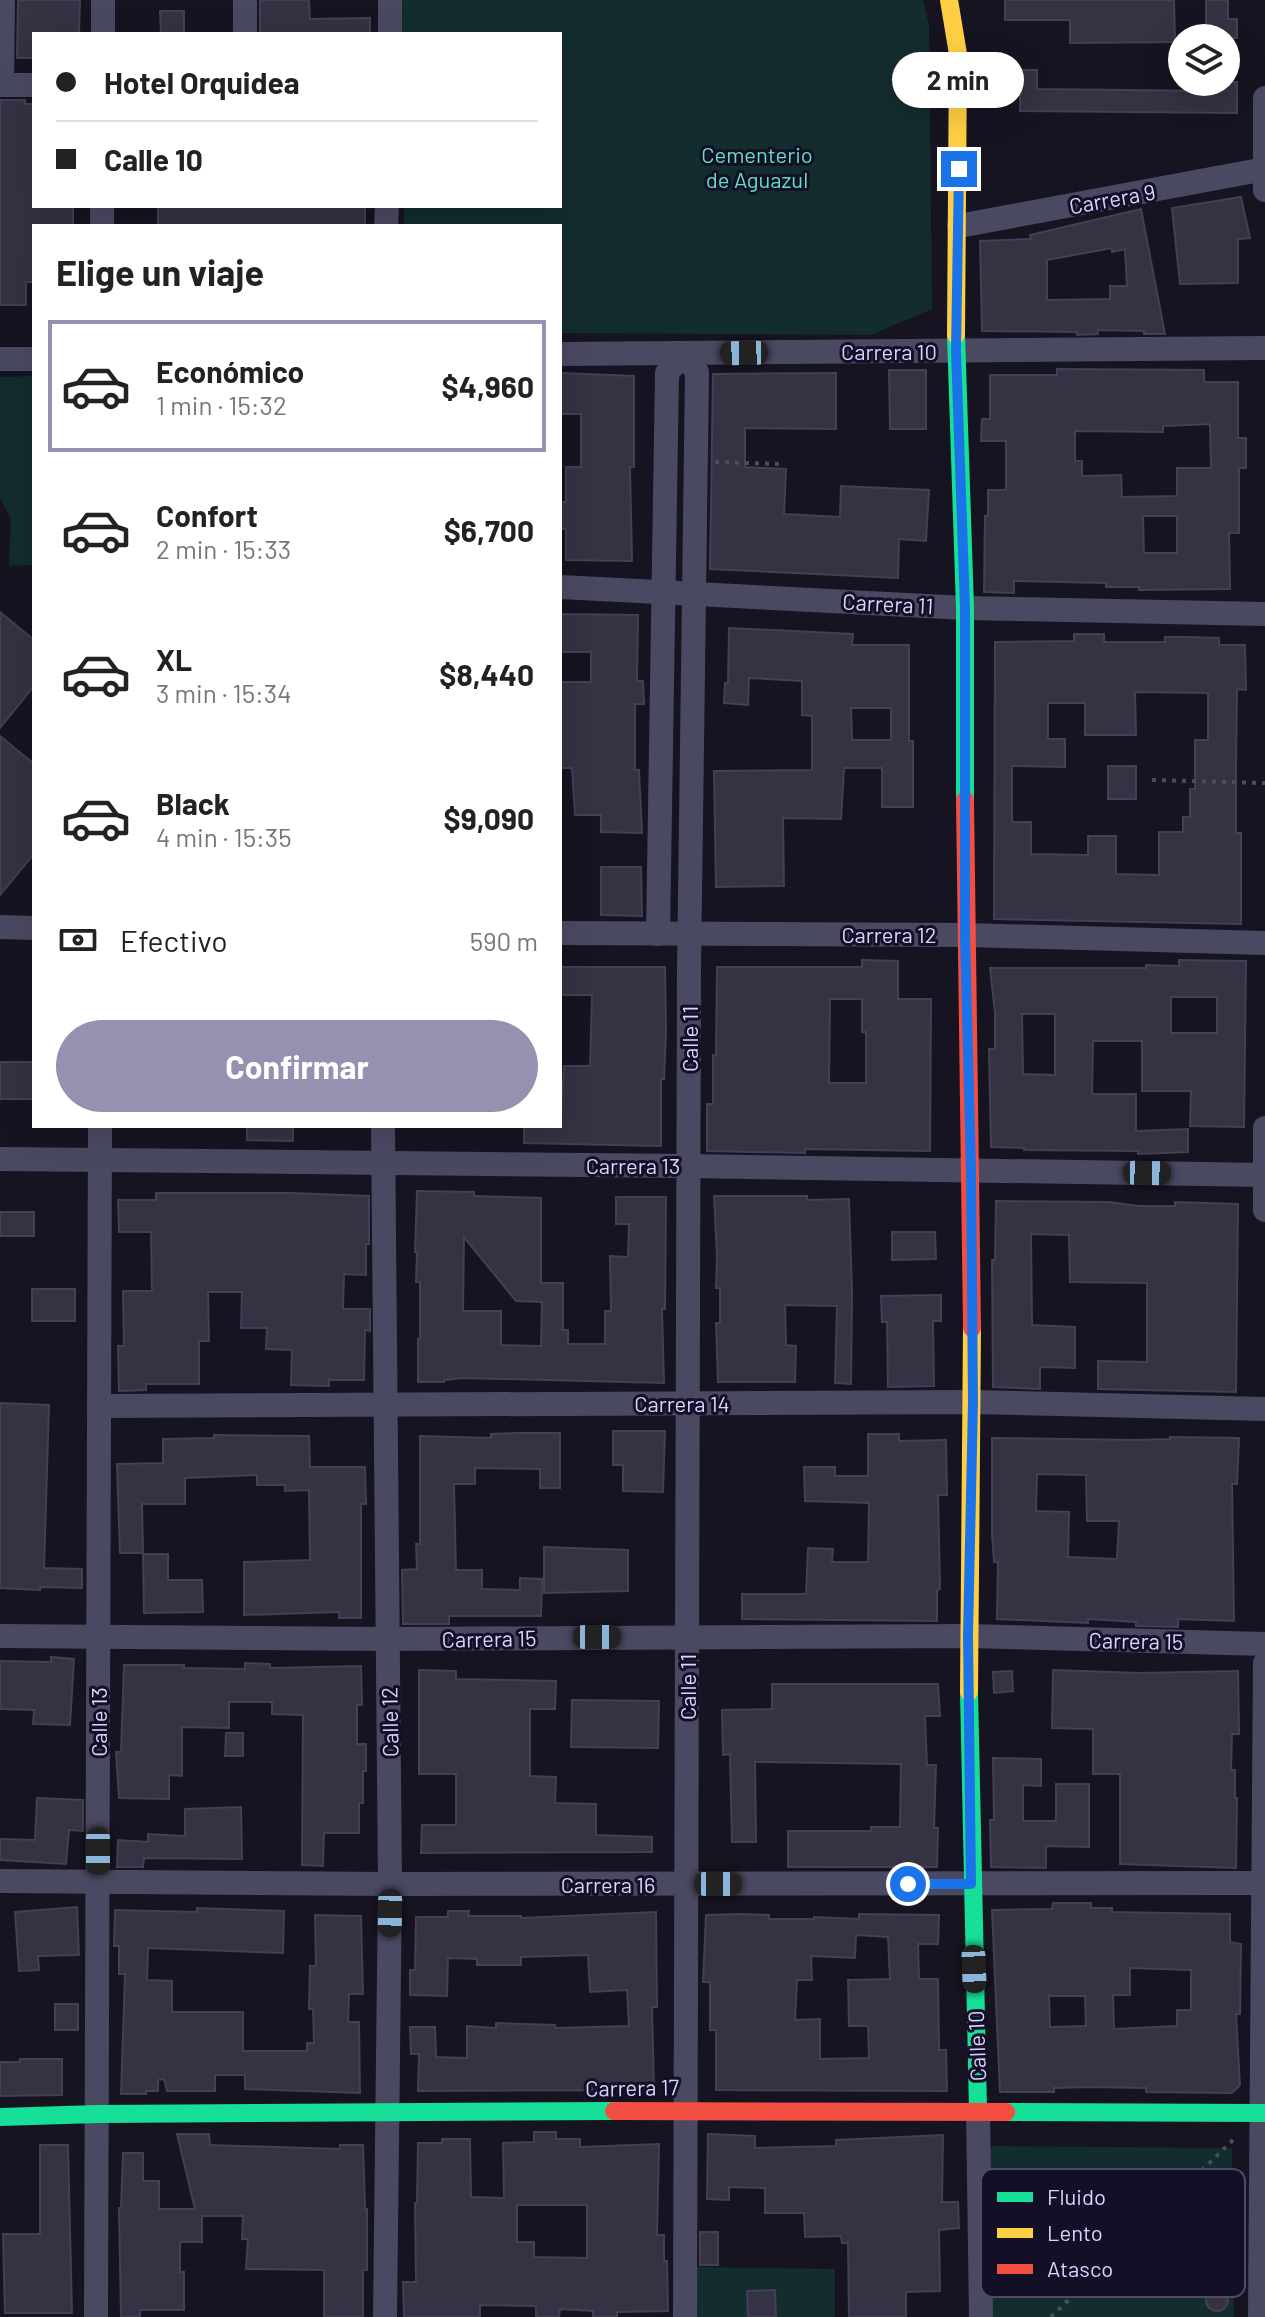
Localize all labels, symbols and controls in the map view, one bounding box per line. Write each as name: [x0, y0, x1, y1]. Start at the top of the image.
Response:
map controls: [1168, 24, 1240, 96]
button: layers: [1168, 24, 1240, 96]
callout: 2 min: [893, 53, 1025, 109]
text: Hotel Orquidea: [104, 64, 300, 100]
text: 2 min: [927, 64, 989, 95]
text: Calle 10: [104, 141, 203, 177]
park label: Cementerio de Aguazul: [701, 141, 813, 192]
route end: [941, 151, 977, 187]
street label: Carrera 9: [1067, 178, 1157, 218]
text: Elige un viaje: [56, 250, 264, 293]
street label: Carrera 10: [841, 338, 937, 364]
car: [720, 341, 768, 365]
icon: car: [60, 350, 132, 422]
text: Económico: [156, 353, 304, 389]
text: $4,960: [442, 368, 534, 404]
text: 1 min · 15:32: [156, 389, 287, 420]
icon: car: [60, 494, 132, 566]
text: Confort: [156, 497, 258, 533]
text: $6,700: [444, 512, 534, 548]
text: 2 min · 15:33: [156, 533, 291, 564]
street label: Carrera 11: [842, 588, 934, 618]
icon: car: [60, 638, 132, 710]
text: XL: [156, 641, 192, 677]
text: $8,440: [439, 656, 534, 692]
text: 3 min · 15:34: [156, 677, 292, 708]
icon: car: [60, 782, 132, 854]
text: Black: [156, 785, 230, 821]
text: $9,090: [444, 800, 534, 836]
text: 4 min · 15:35: [156, 821, 292, 852]
icon: cash: [56, 918, 100, 962]
street label: Carrera 12: [841, 921, 937, 947]
text: Efectivo: [120, 922, 228, 958]
text: 590 m: [470, 925, 538, 956]
street label: Calle 11: [676, 1006, 702, 1072]
button: Confirmar: [56, 1020, 538, 1112]
street label: Carrera 13: [586, 1152, 680, 1178]
car: [1123, 1161, 1171, 1185]
street label: Carrera 14: [634, 1390, 730, 1416]
street label: Carrera 15: [441, 1624, 537, 1652]
car: [573, 1625, 621, 1649]
street label: Carrera 15: [1088, 1626, 1184, 1654]
street label: Calle 11: [674, 1654, 700, 1720]
street label: Calle 13: [85, 1687, 111, 1757]
street label: Calle 12: [375, 1687, 403, 1757]
car: [86, 1827, 110, 1875]
route start: [890, 1866, 926, 1902]
street label: Carrera 16: [561, 1871, 655, 1897]
car: [694, 1872, 742, 1896]
car: [378, 1889, 402, 1937]
car: [961, 1945, 987, 1993]
street label: Calle 10: [962, 2010, 990, 2082]
street label: Carrera 17: [585, 2073, 679, 2101]
legend: [981, 2169, 1245, 2297]
text: Fluido: [1047, 2183, 1106, 2209]
text: Lento: [1047, 2219, 1103, 2245]
text: Atasco: [1047, 2255, 1113, 2281]

